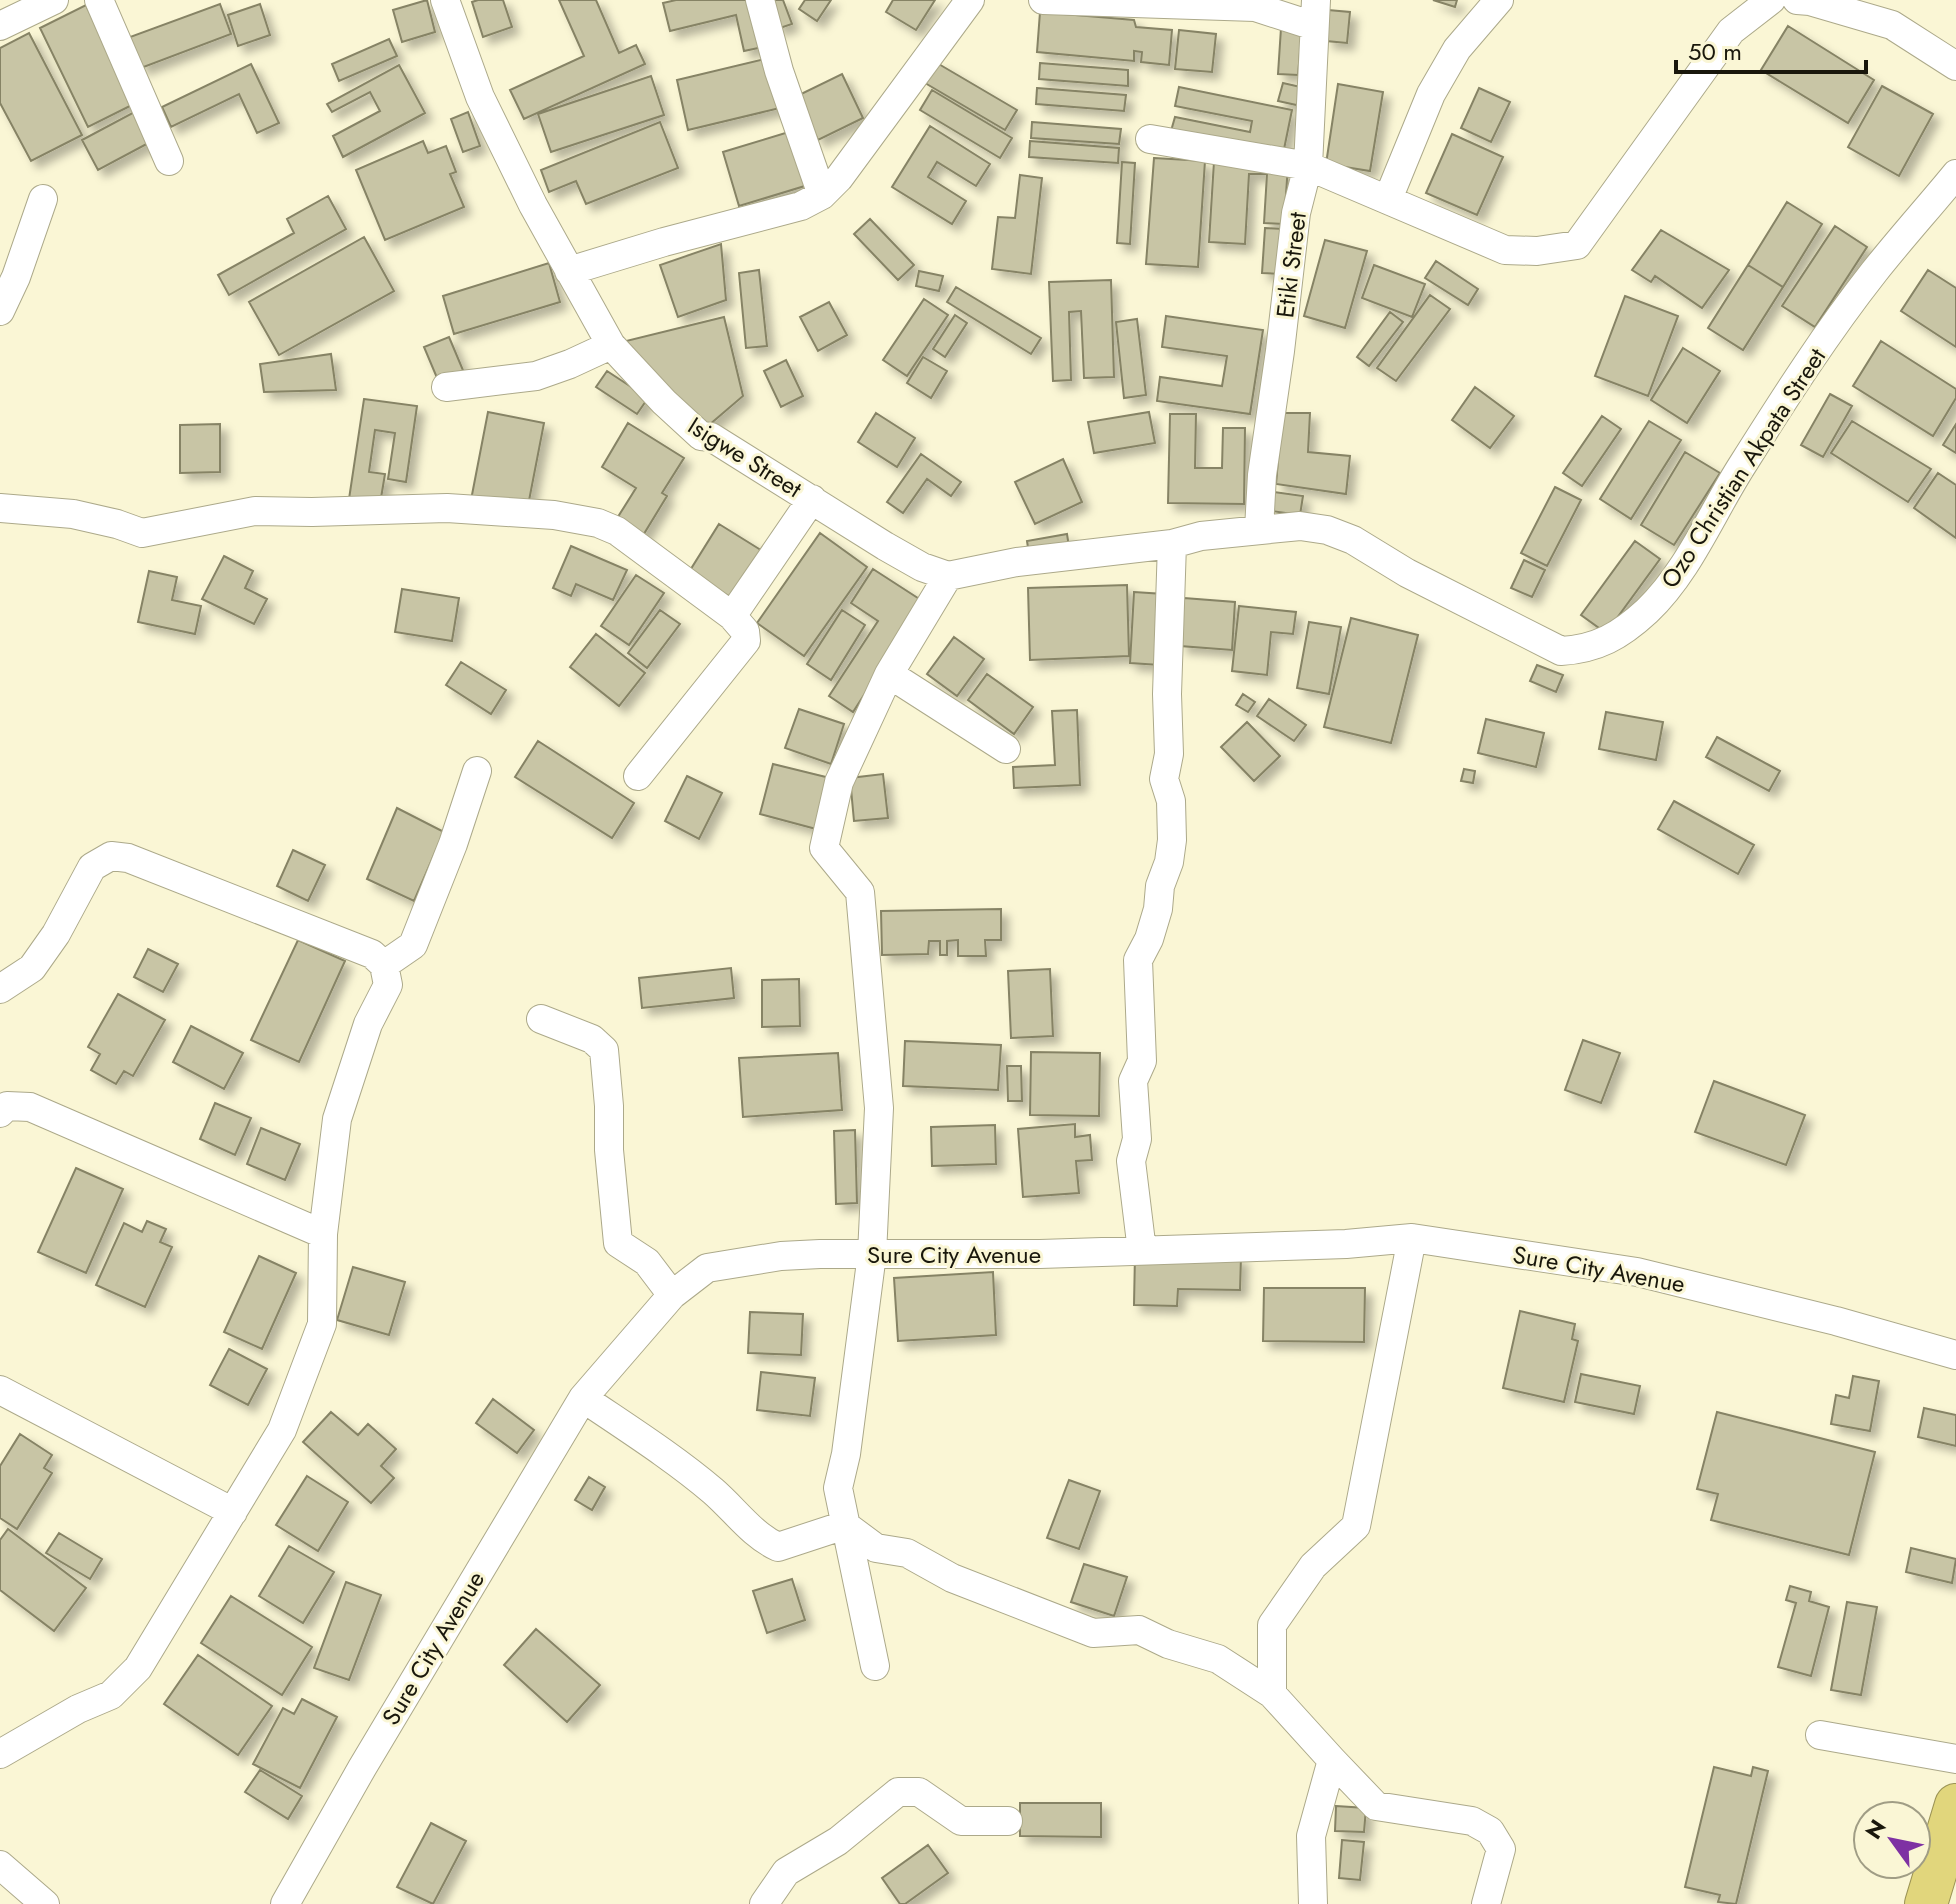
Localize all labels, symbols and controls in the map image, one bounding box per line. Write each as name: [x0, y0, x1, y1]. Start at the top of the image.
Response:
scale bar: [1676, 24, 1866, 74]
text: 50 m: [1688, 34, 1742, 69]
street label: Etiki Street: [1267, 210, 1315, 320]
street label: Ozo Christian Akpata Street: [1652, 341, 1834, 595]
street label: Isigwe Street: [681, 408, 809, 506]
street label: Sure City Avenue: [867, 1237, 1041, 1272]
street label: Sure City Avenue: [1510, 1237, 1688, 1301]
street label: Sure City Avenue: [373, 1564, 493, 1732]
north arrow: [1852, 1800, 1932, 1880]
text: N: [1857, 1813, 1893, 1845]

